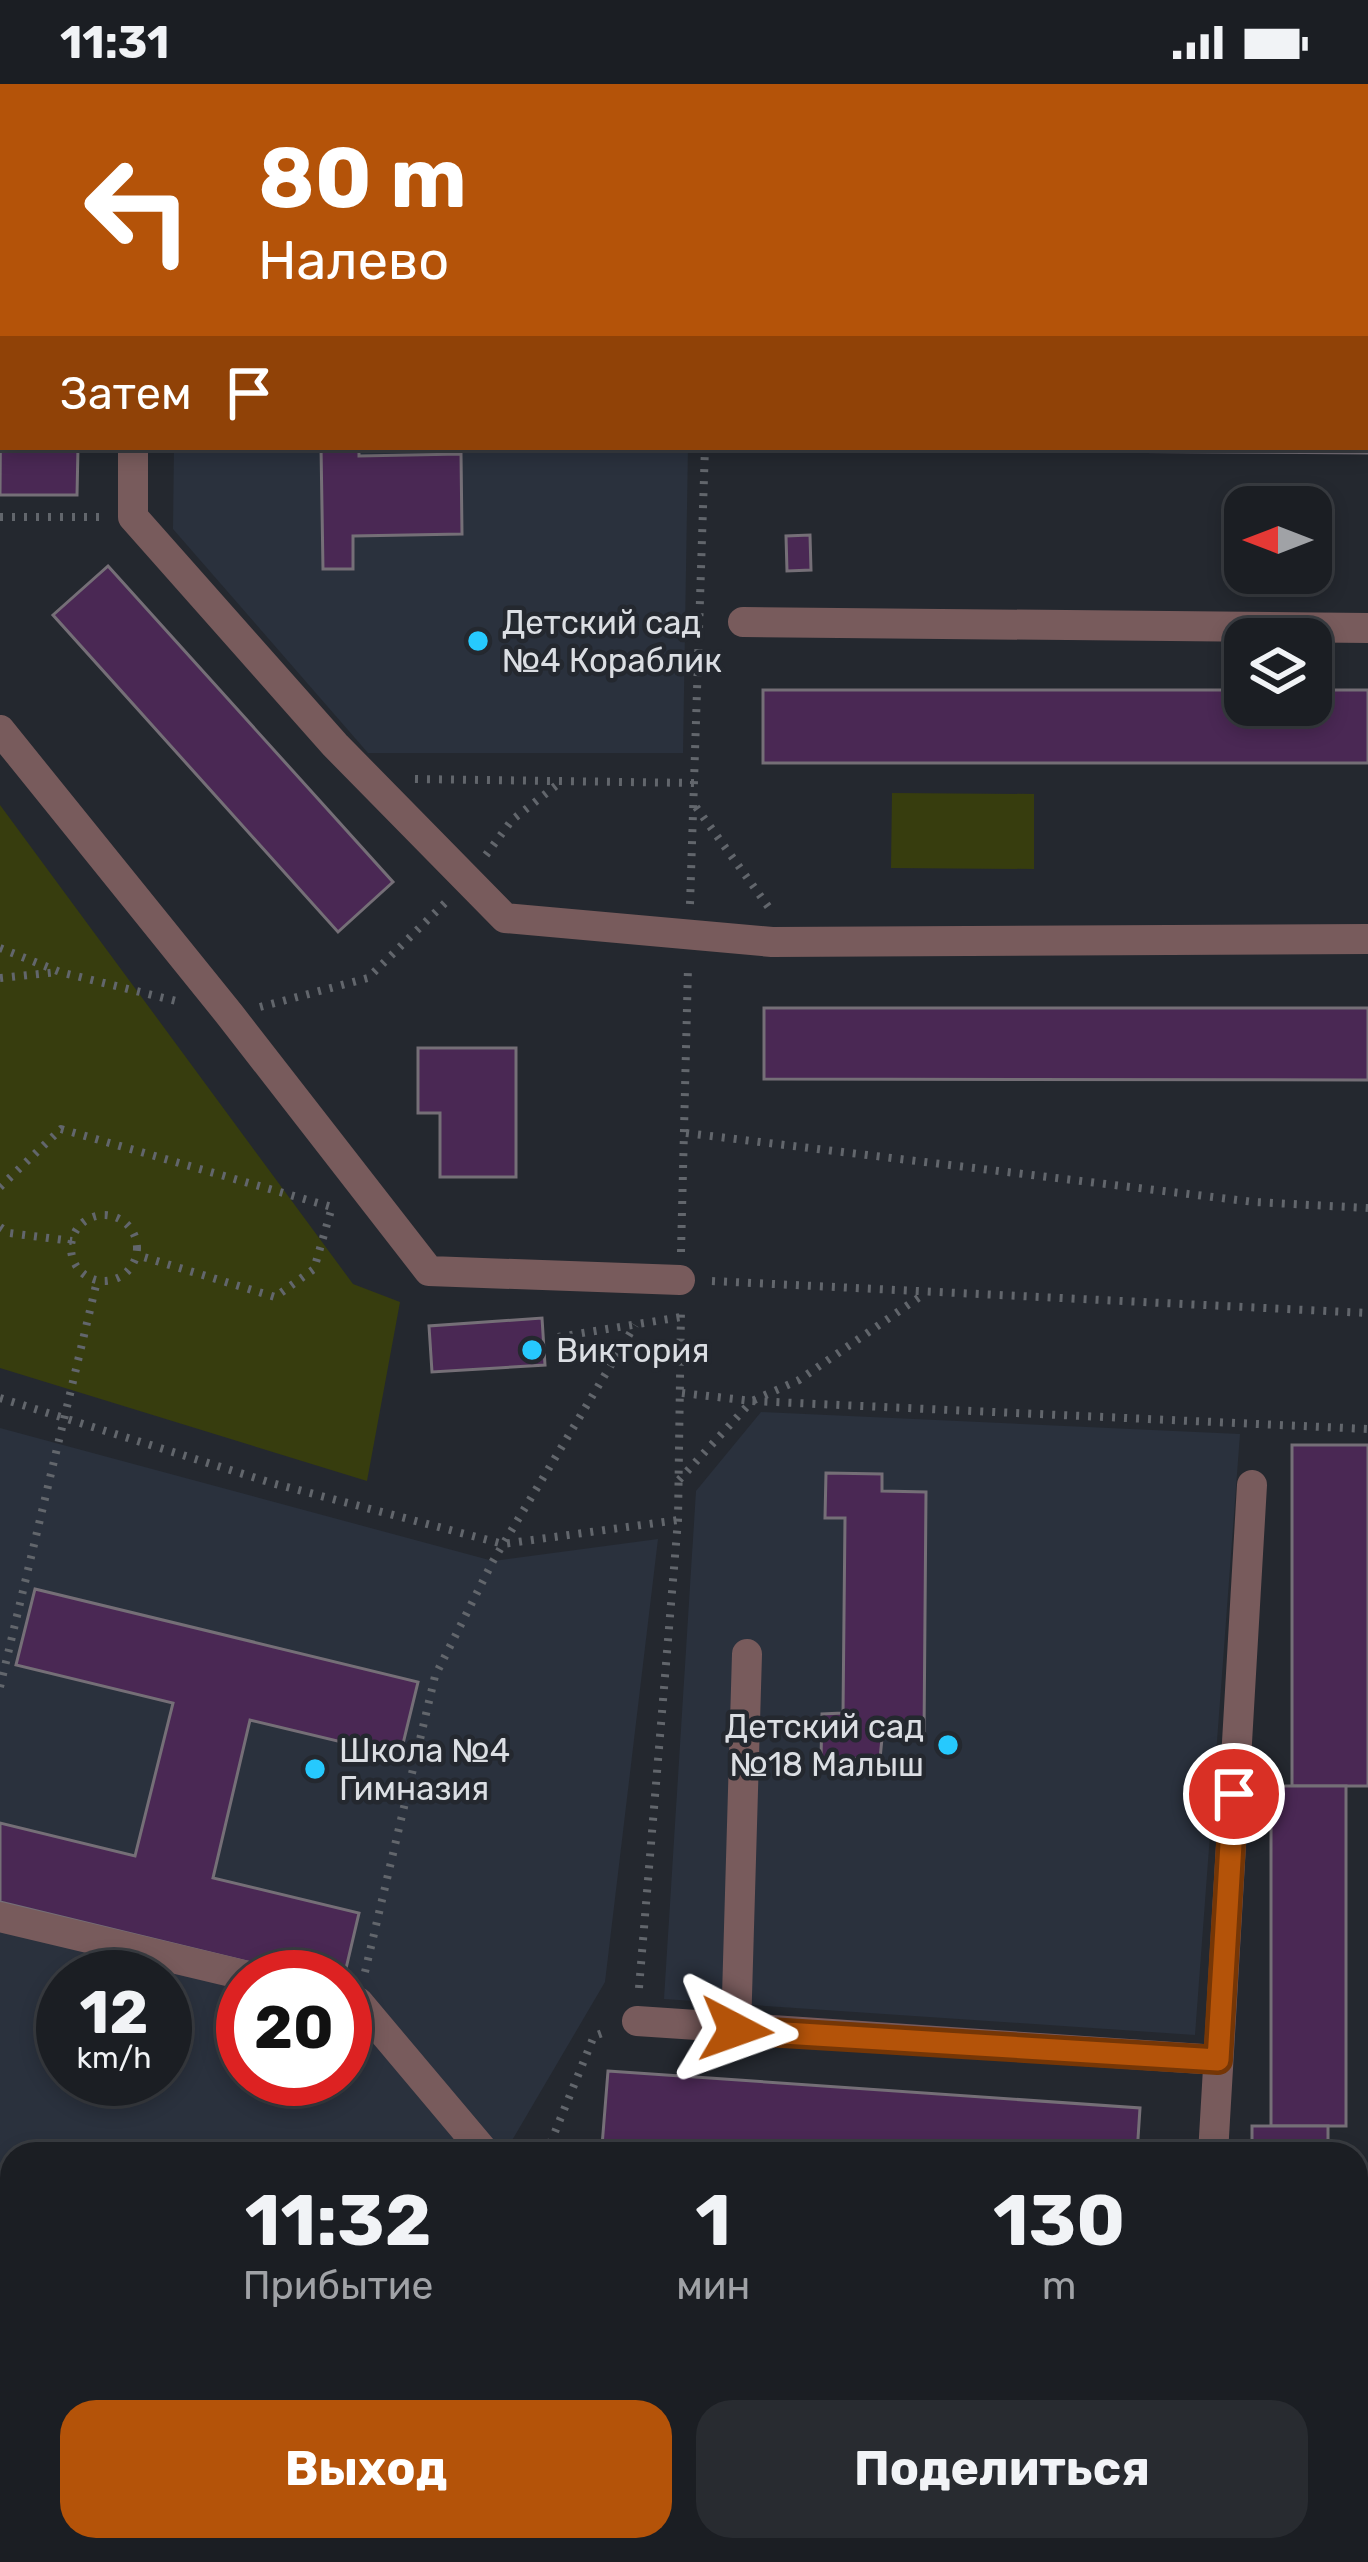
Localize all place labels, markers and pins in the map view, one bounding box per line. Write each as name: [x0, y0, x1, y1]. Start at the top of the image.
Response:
place label: Детский сад №4 Кораблик: [502, 603, 722, 680]
marker: Детский сад №4 Кораблик: [465, 628, 491, 654]
place label: Виктория: [556, 1331, 709, 1370]
marker: Виктория: [519, 1337, 545, 1363]
place label: Детский сад №18 Малыш: [725, 1707, 924, 1784]
place label: Школа №4 Гимназия: [339, 1731, 510, 1808]
marker: Детский сад №18 Малыш: [935, 1732, 961, 1758]
pin: [1183, 1743, 1285, 1845]
marker: Школа №4 Гимназия: [302, 1756, 328, 1782]

